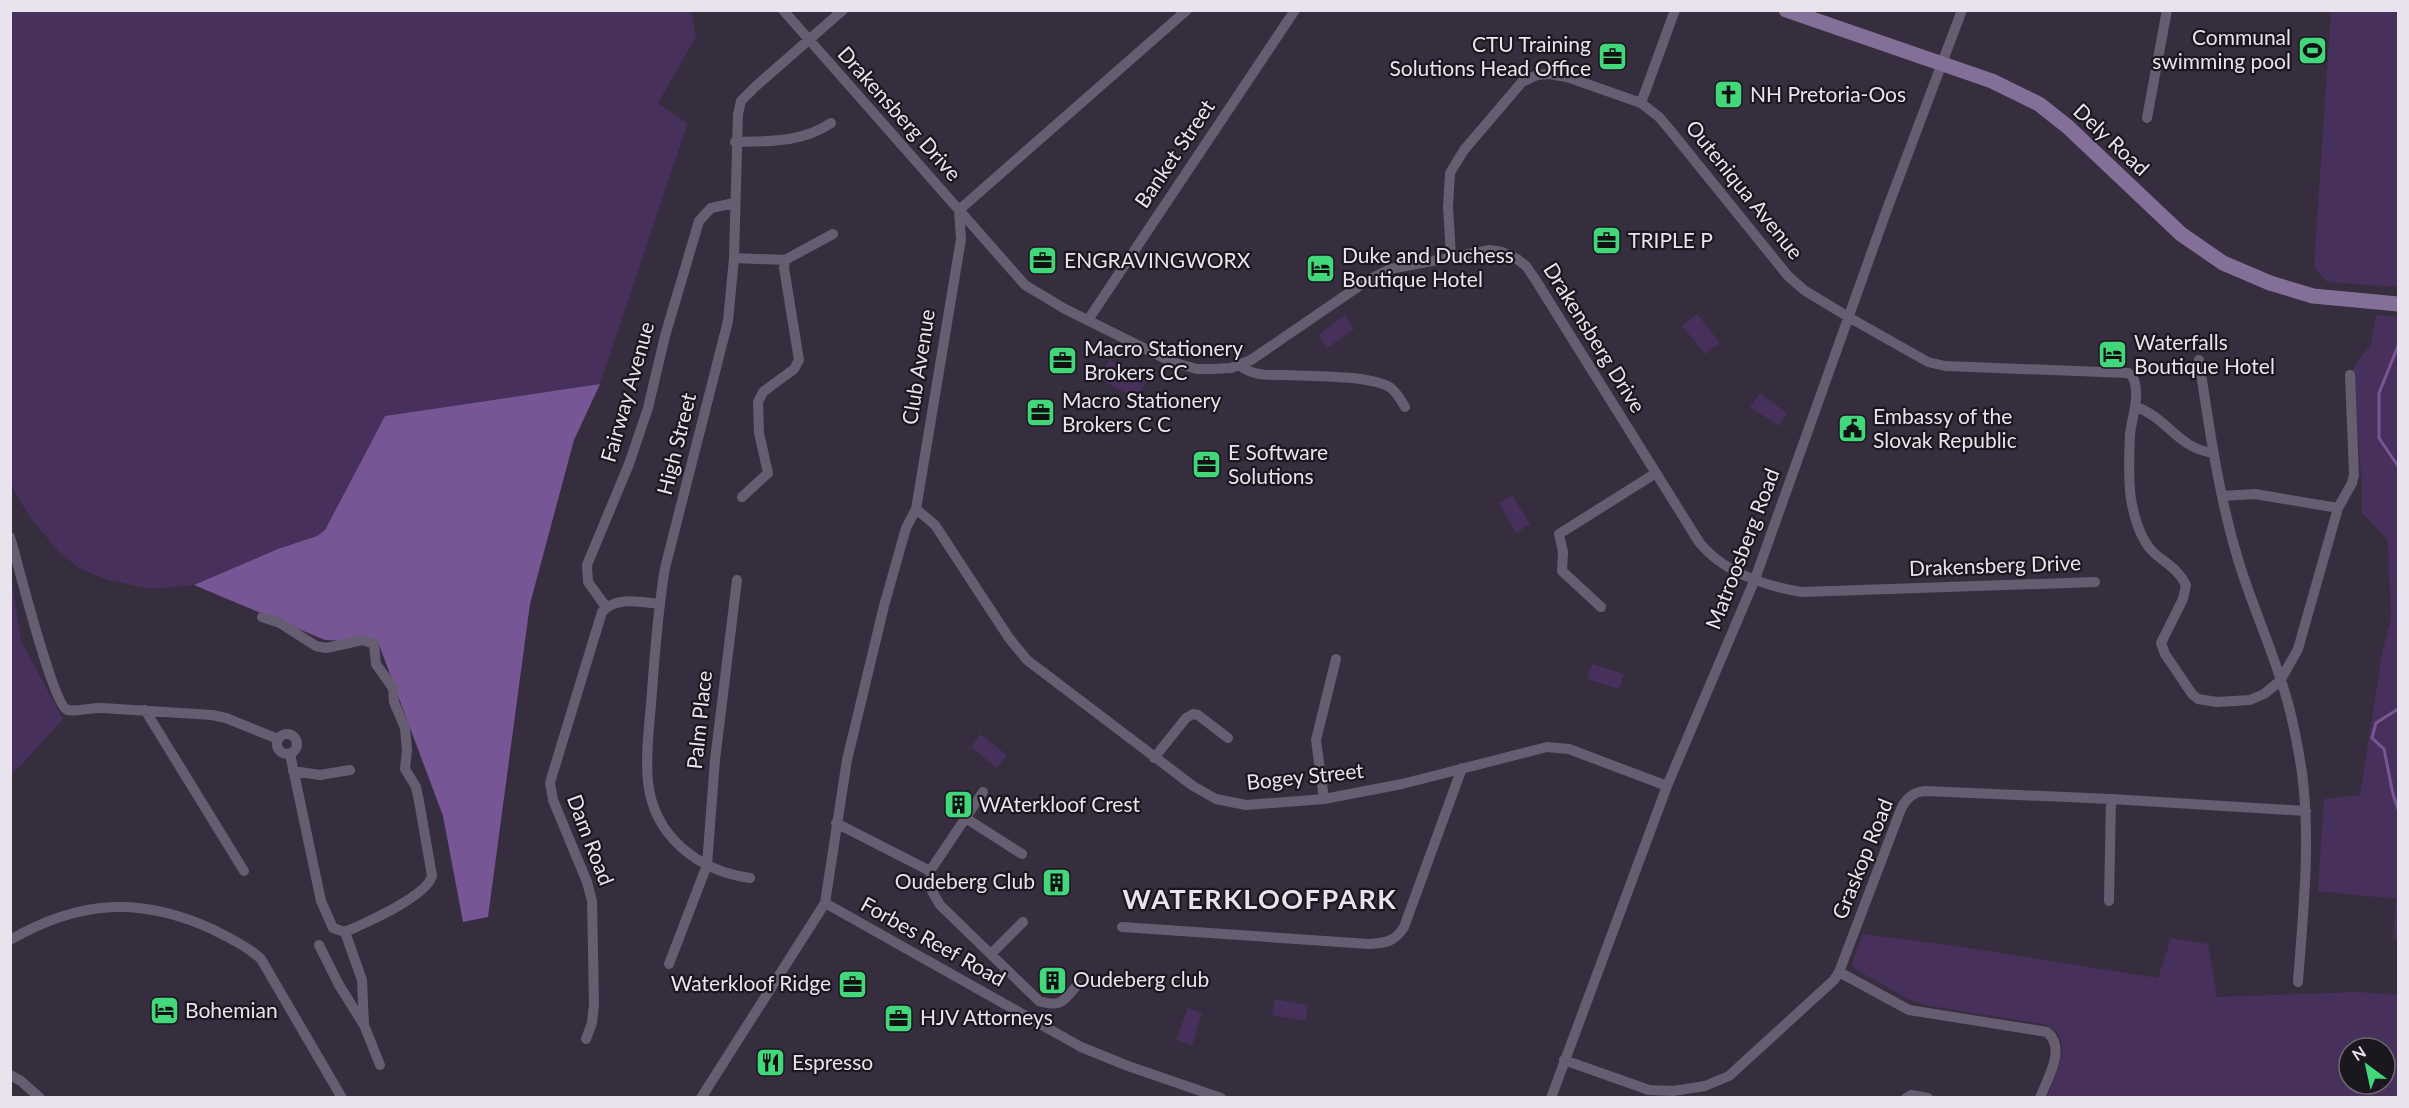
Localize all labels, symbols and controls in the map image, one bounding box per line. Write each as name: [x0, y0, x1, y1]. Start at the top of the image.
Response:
place label: Communal swimming pool: [2152, 24, 2291, 73]
place label: CTU Training Solutions Head Office: [1389, 31, 1591, 80]
sports icon: Communal swimming pool: [2296, 34, 2328, 66]
street label: Drakensberg Drive: [833, 41, 967, 185]
office icon: CTU Training Solutions Head Office: [1596, 41, 1628, 73]
church icon: NH Pretoria-Oos: [1713, 79, 1745, 111]
place label: NH Pretoria-Oos: [1750, 81, 1906, 106]
street label: Banket Street: [1128, 94, 1219, 212]
street label: Dely Road: [2069, 98, 2155, 180]
street label: Outeniqua Avenue: [1681, 114, 1809, 264]
office icon: TRIPLE P: [1591, 225, 1623, 257]
place label: TRIPLE P: [1628, 227, 1713, 252]
place label: Duke and Duchess Boutique Hotel: [1342, 242, 1514, 291]
office icon: ENGRAVINGWORX: [1027, 245, 1059, 277]
place label: ENGRAVINGWORX: [1064, 247, 1251, 272]
hotel icon: Duke and Duchess Boutique Hotel: [1305, 252, 1337, 284]
street label: Drakensberg Drive: [1539, 258, 1652, 417]
street label: Club Avenue: [896, 307, 939, 426]
street label: Fairway Avenue: [595, 319, 658, 465]
place label: Waterfalls Boutique Hotel: [2134, 329, 2275, 378]
place label: Macro Stationery Brokers CC: [1084, 335, 1243, 384]
hotel icon: Waterfalls Boutique Hotel: [2097, 339, 2129, 371]
office icon: Macro Stationery Brokers CC: [1047, 345, 1079, 377]
place label: Macro Stationery Brokers C C: [1062, 387, 1221, 436]
street label: High Street: [651, 390, 700, 497]
office icon: Macro Stationery Brokers C C: [1025, 397, 1057, 429]
place label: Embassy of the Slovak Republic: [1873, 403, 2017, 452]
public building icon: Embassy of the Slovak Republic: [1836, 413, 1868, 445]
place label: E Software Solutions: [1228, 439, 1328, 488]
office icon: E Software Solutions: [1191, 449, 1223, 481]
street label: Matroosberg Road: [1699, 465, 1784, 632]
street label: Drakensberg Drive: [1908, 549, 2081, 580]
street label: Palm Place: [681, 669, 716, 770]
street label: Bogey Street: [1245, 757, 1365, 794]
building icon: WAterkloof Crest: [942, 789, 974, 821]
street label: Dam Road: [563, 790, 620, 888]
place label: WAterkloof Crest: [979, 791, 1141, 816]
street label: Graskop Road: [1826, 794, 1897, 922]
building icon: Oudeberg Club: [1040, 866, 1072, 898]
place label: Oudeberg Club: [895, 868, 1035, 893]
district label: WATERKLOOFPARK: [1123, 882, 1397, 915]
street label: Forbes Reef Road: [857, 891, 1010, 991]
building icon: Oudeberg club: [1036, 964, 1068, 996]
place label: Oudeberg club: [1073, 966, 1209, 991]
office icon: Waterkloof Ridge: [836, 968, 868, 1000]
place label: Waterkloof Ridge: [671, 970, 831, 995]
hotel icon: Bohemian: [148, 995, 180, 1027]
place label: Bohemian: [185, 997, 278, 1022]
office icon: HJV Attorneys: [883, 1002, 915, 1034]
place label: HJV Attorneys: [920, 1004, 1053, 1029]
north arrow: [2337, 1036, 2397, 1096]
text: N: [2348, 1042, 2369, 1064]
restaurant icon: Espresso: [755, 1047, 787, 1079]
place label: Espresso: [792, 1049, 873, 1074]

